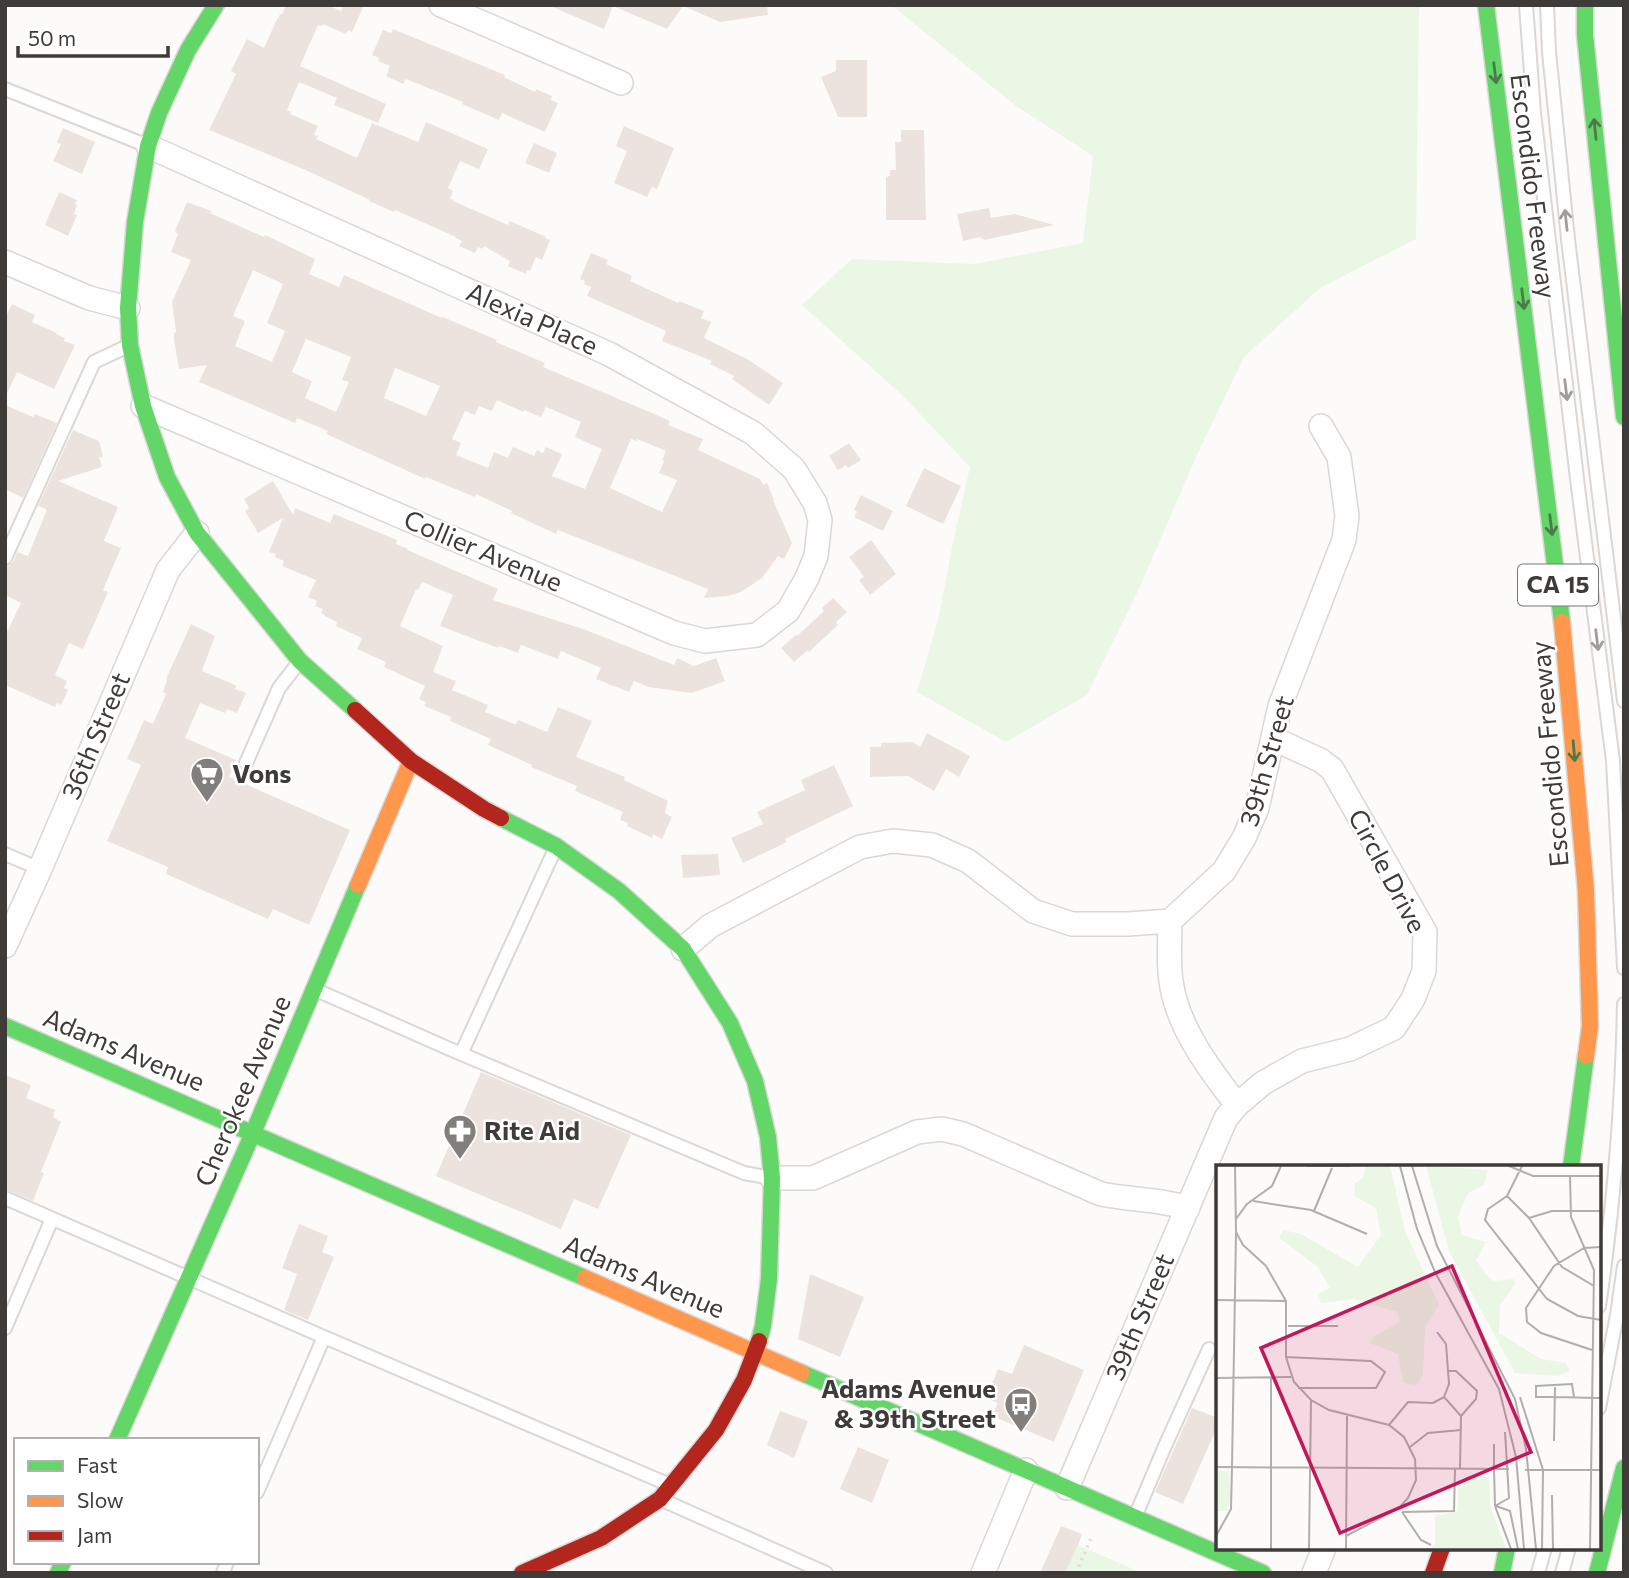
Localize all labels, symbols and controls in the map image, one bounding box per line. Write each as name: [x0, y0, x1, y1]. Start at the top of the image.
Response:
scale bar: [18, 14, 168, 58]
text: 50 m: [28, 25, 76, 50]
one-way arrow: [1488, 61, 1501, 84]
street label: Escondido Freeway: [1505, 71, 1564, 300]
one-way arrow: [1588, 119, 1601, 141]
one-way arrow: [1559, 209, 1572, 231]
street label: Alexia Place: [462, 275, 603, 360]
one-way arrow: [1516, 287, 1529, 310]
one-way arrow: [1560, 378, 1573, 401]
street label: Collier Avenue: [400, 502, 567, 597]
one-way arrow: [1544, 513, 1557, 535]
road number: CA 15: [1518, 564, 1598, 606]
one-way arrow: [1591, 628, 1604, 651]
street label: Escondido Freeway: [1523, 640, 1574, 868]
street label: 36th Street: [54, 667, 135, 803]
street label: 39th Street: [1232, 692, 1299, 830]
one-way arrow: [1568, 739, 1581, 762]
supermarket icon: Vons: [188, 755, 226, 804]
place label: Vons: [232, 757, 291, 788]
street label: Circle Drive: [1343, 803, 1434, 937]
street label: Cherokee Avenue: [187, 990, 296, 1191]
street label: Adams Avenue: [39, 1001, 210, 1097]
pharmacy icon: Rite Aid: [441, 1112, 479, 1161]
place label: Rite Aid: [484, 1114, 580, 1145]
inset map: [1216, 1165, 1601, 1550]
street label: Adams Avenue: [559, 1228, 730, 1324]
street label: 39th Street: [1098, 1248, 1179, 1384]
place label: Adams Avenue & 39th Street: [821, 1372, 996, 1433]
bus stop icon: Adams Avenue & 39th Street: [1002, 1385, 1040, 1434]
legend: [14, 1438, 259, 1564]
text: Fast: [77, 1452, 118, 1477]
text: Slow: [77, 1487, 124, 1512]
text: Jam: [77, 1522, 112, 1547]

